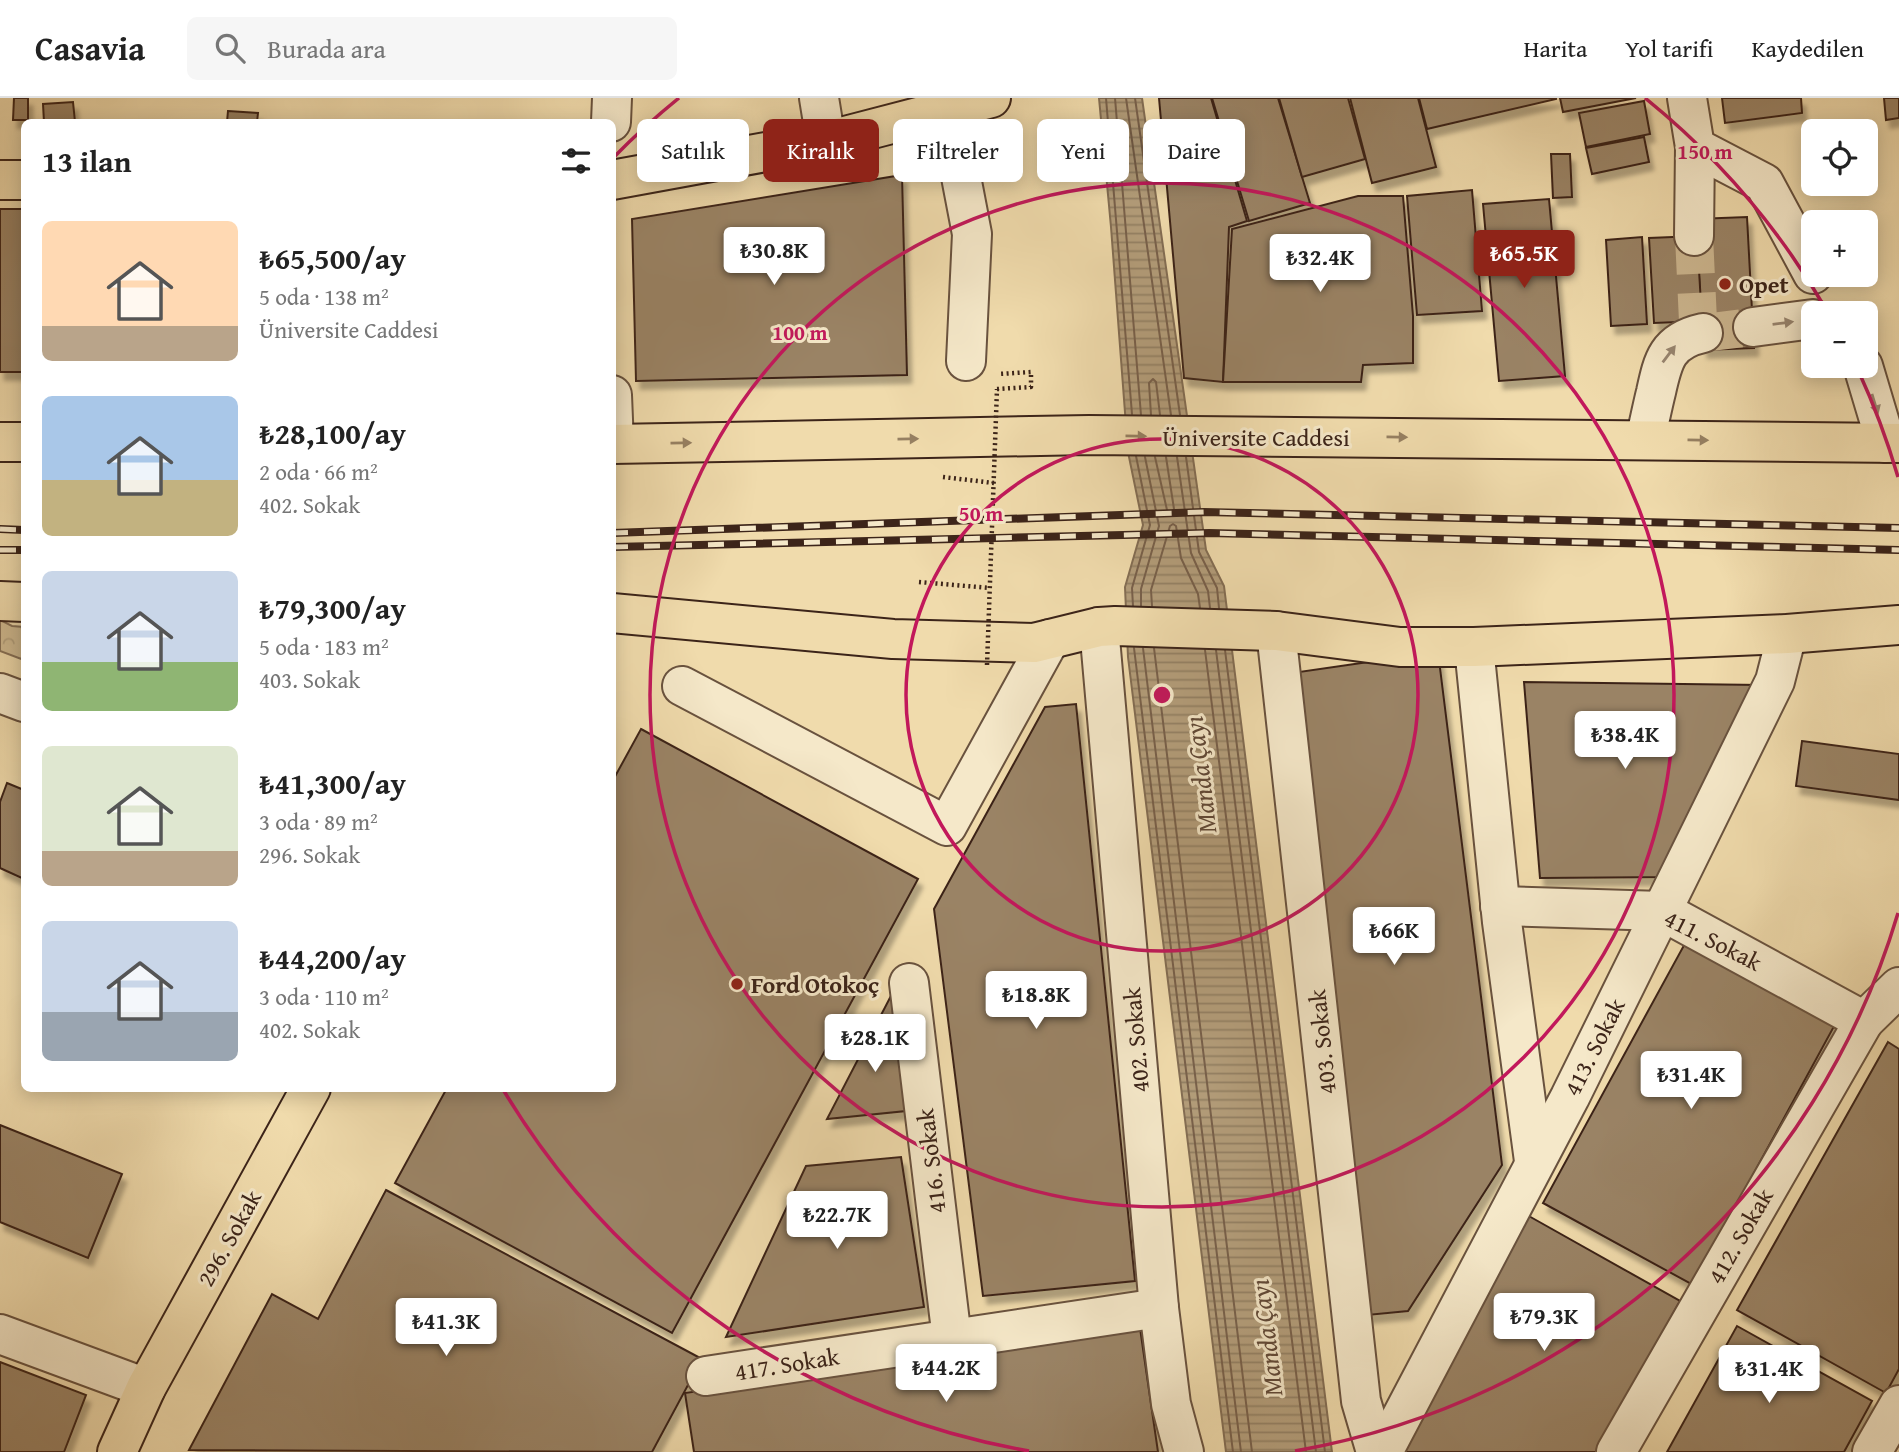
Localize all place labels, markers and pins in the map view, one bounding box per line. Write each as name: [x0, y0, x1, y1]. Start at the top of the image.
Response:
pin: ₺30.8K: [717, 228, 831, 287]
pin: ₺65.5K: [1467, 230, 1581, 290]
pin: ₺32.4K: [1263, 234, 1377, 294]
place label: Opet: [1739, 267, 1789, 302]
marker: Opet: [1717, 276, 1733, 292]
centre of rings: [1150, 683, 1174, 707]
pin: ₺38.4K: [1568, 712, 1682, 771]
pin: ₺66K: [1353, 908, 1435, 967]
place label: Ford Otokoç: [751, 967, 879, 1002]
pin: ₺18.8K: [979, 972, 1093, 1031]
marker: Ford Otokoç: [729, 976, 745, 992]
pin: ₺28.1K: [818, 1014, 932, 1074]
pin: ₺31.4K: [1634, 1052, 1748, 1111]
pin: ₺22.7K: [780, 1192, 894, 1251]
pin: ₺79.3K: [1487, 1294, 1601, 1353]
pin: ₺41.3K: [389, 1298, 503, 1358]
pin: ₺44.2K: [889, 1344, 1003, 1404]
pin: ₺31.4K: [1712, 1346, 1826, 1405]

